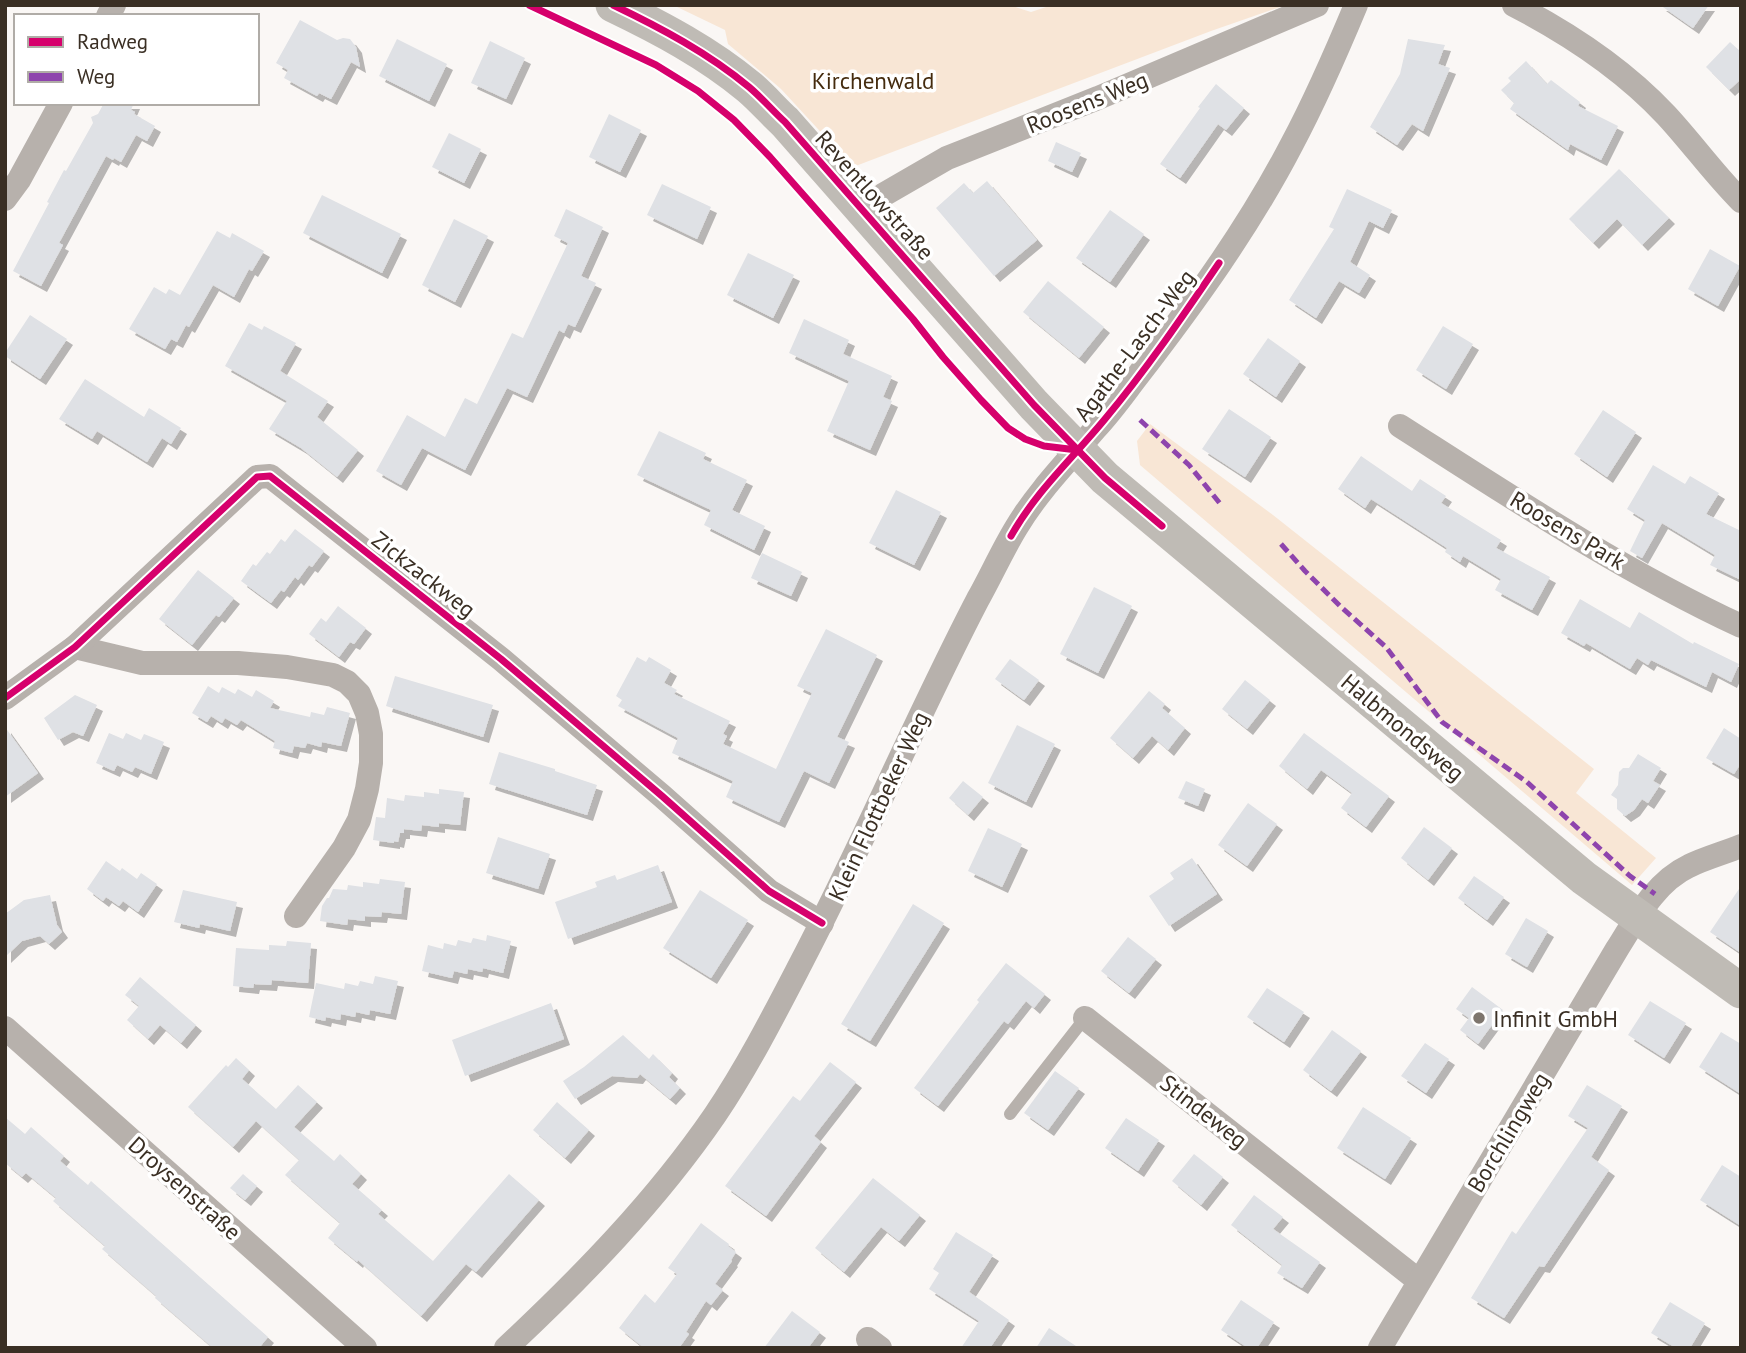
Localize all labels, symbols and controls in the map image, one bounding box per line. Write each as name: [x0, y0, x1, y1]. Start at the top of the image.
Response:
legend: [14, 14, 259, 105]
text: Radweg: [77, 28, 148, 55]
text: Weg: [77, 63, 115, 90]
street label: Roosens Weg: [1022, 64, 1152, 140]
park label: Kirchenwald: [812, 66, 934, 95]
street label: Reventlowstraße: [809, 124, 941, 266]
street label: Agathe-Lasch-Weg: [1067, 263, 1201, 427]
street label: Roosens Park: [1505, 484, 1631, 576]
street label: Zickzackweg: [366, 525, 482, 623]
street label: Halbmondsweg: [1335, 667, 1471, 787]
street label: Klein Flottbeker Weg: [821, 707, 935, 905]
place label: Infinit GmbH: [1493, 1004, 1618, 1033]
marker: Infinit GmbH: [1471, 1010, 1487, 1026]
street label: Borchlingweg: [1461, 1067, 1555, 1197]
street label: Stindeweg: [1154, 1068, 1254, 1154]
street label: Droysenstraße: [123, 1130, 247, 1246]

